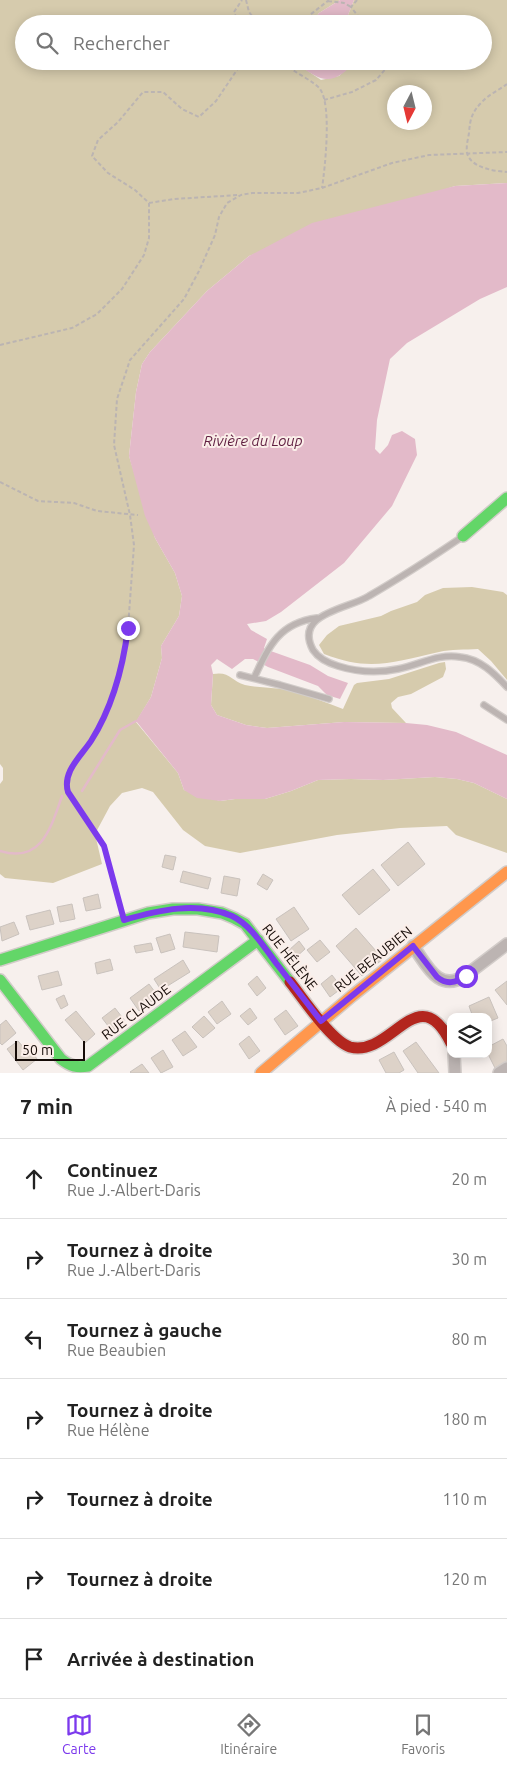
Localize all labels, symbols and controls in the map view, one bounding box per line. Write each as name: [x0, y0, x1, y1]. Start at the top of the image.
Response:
search box: [15, 15, 492, 70]
icon: search: [33, 29, 61, 57]
text: Rechercher: [73, 32, 170, 54]
north arrow: [387, 85, 432, 130]
water label: Rivière du Loup: [203, 432, 303, 449]
route end: [117, 617, 140, 640]
street label: RUE HÉLÈNE: [259, 920, 322, 993]
street label: RUE BEAUBIEN: [331, 923, 415, 995]
route start: [455, 965, 478, 988]
street label: RUE CLAUDE: [99, 981, 174, 1043]
map controls: [447, 1013, 492, 1058]
button: layers: [447, 1013, 492, 1058]
scale bar: [15, 1038, 85, 1061]
text: 50 m: [22, 1042, 53, 1058]
text: 7 min: [20, 1094, 73, 1118]
text: À pied · 540 m: [386, 1097, 487, 1115]
text: Continuez: [67, 1159, 157, 1181]
icon: ahead: [20, 1165, 48, 1193]
text: 20 m: [451, 1170, 487, 1188]
text: Rue J.-Albert-Daris: [67, 1181, 201, 1199]
text: Tournez à droite: [67, 1239, 213, 1261]
icon: right: [20, 1245, 48, 1273]
text: 30 m: [451, 1250, 487, 1268]
text: Rue J.-Albert-Daris: [67, 1261, 201, 1279]
text: Tournez à gauche: [67, 1319, 222, 1341]
icon: left: [20, 1325, 48, 1353]
text: 80 m: [451, 1330, 487, 1348]
text: Rue Beaubien: [67, 1341, 166, 1359]
text: Tournez à droite: [67, 1399, 213, 1421]
icon: right: [20, 1405, 48, 1433]
text: 180 m: [442, 1410, 487, 1428]
text: Rue Hélène: [67, 1421, 150, 1439]
icon: right: [20, 1485, 48, 1513]
text: Tournez à droite: [67, 1488, 213, 1510]
text: 110 m: [442, 1490, 487, 1508]
icon: right: [20, 1565, 48, 1593]
text: Tournez à droite: [67, 1568, 213, 1590]
text: 120 m: [442, 1570, 487, 1588]
icon: arrive: [20, 1645, 48, 1673]
text: Arrivée à destination: [67, 1648, 254, 1670]
tab: Carte: [62, 1711, 96, 1757]
tab: Itinéraire: [220, 1711, 277, 1757]
tab: Favoris: [401, 1711, 445, 1757]

